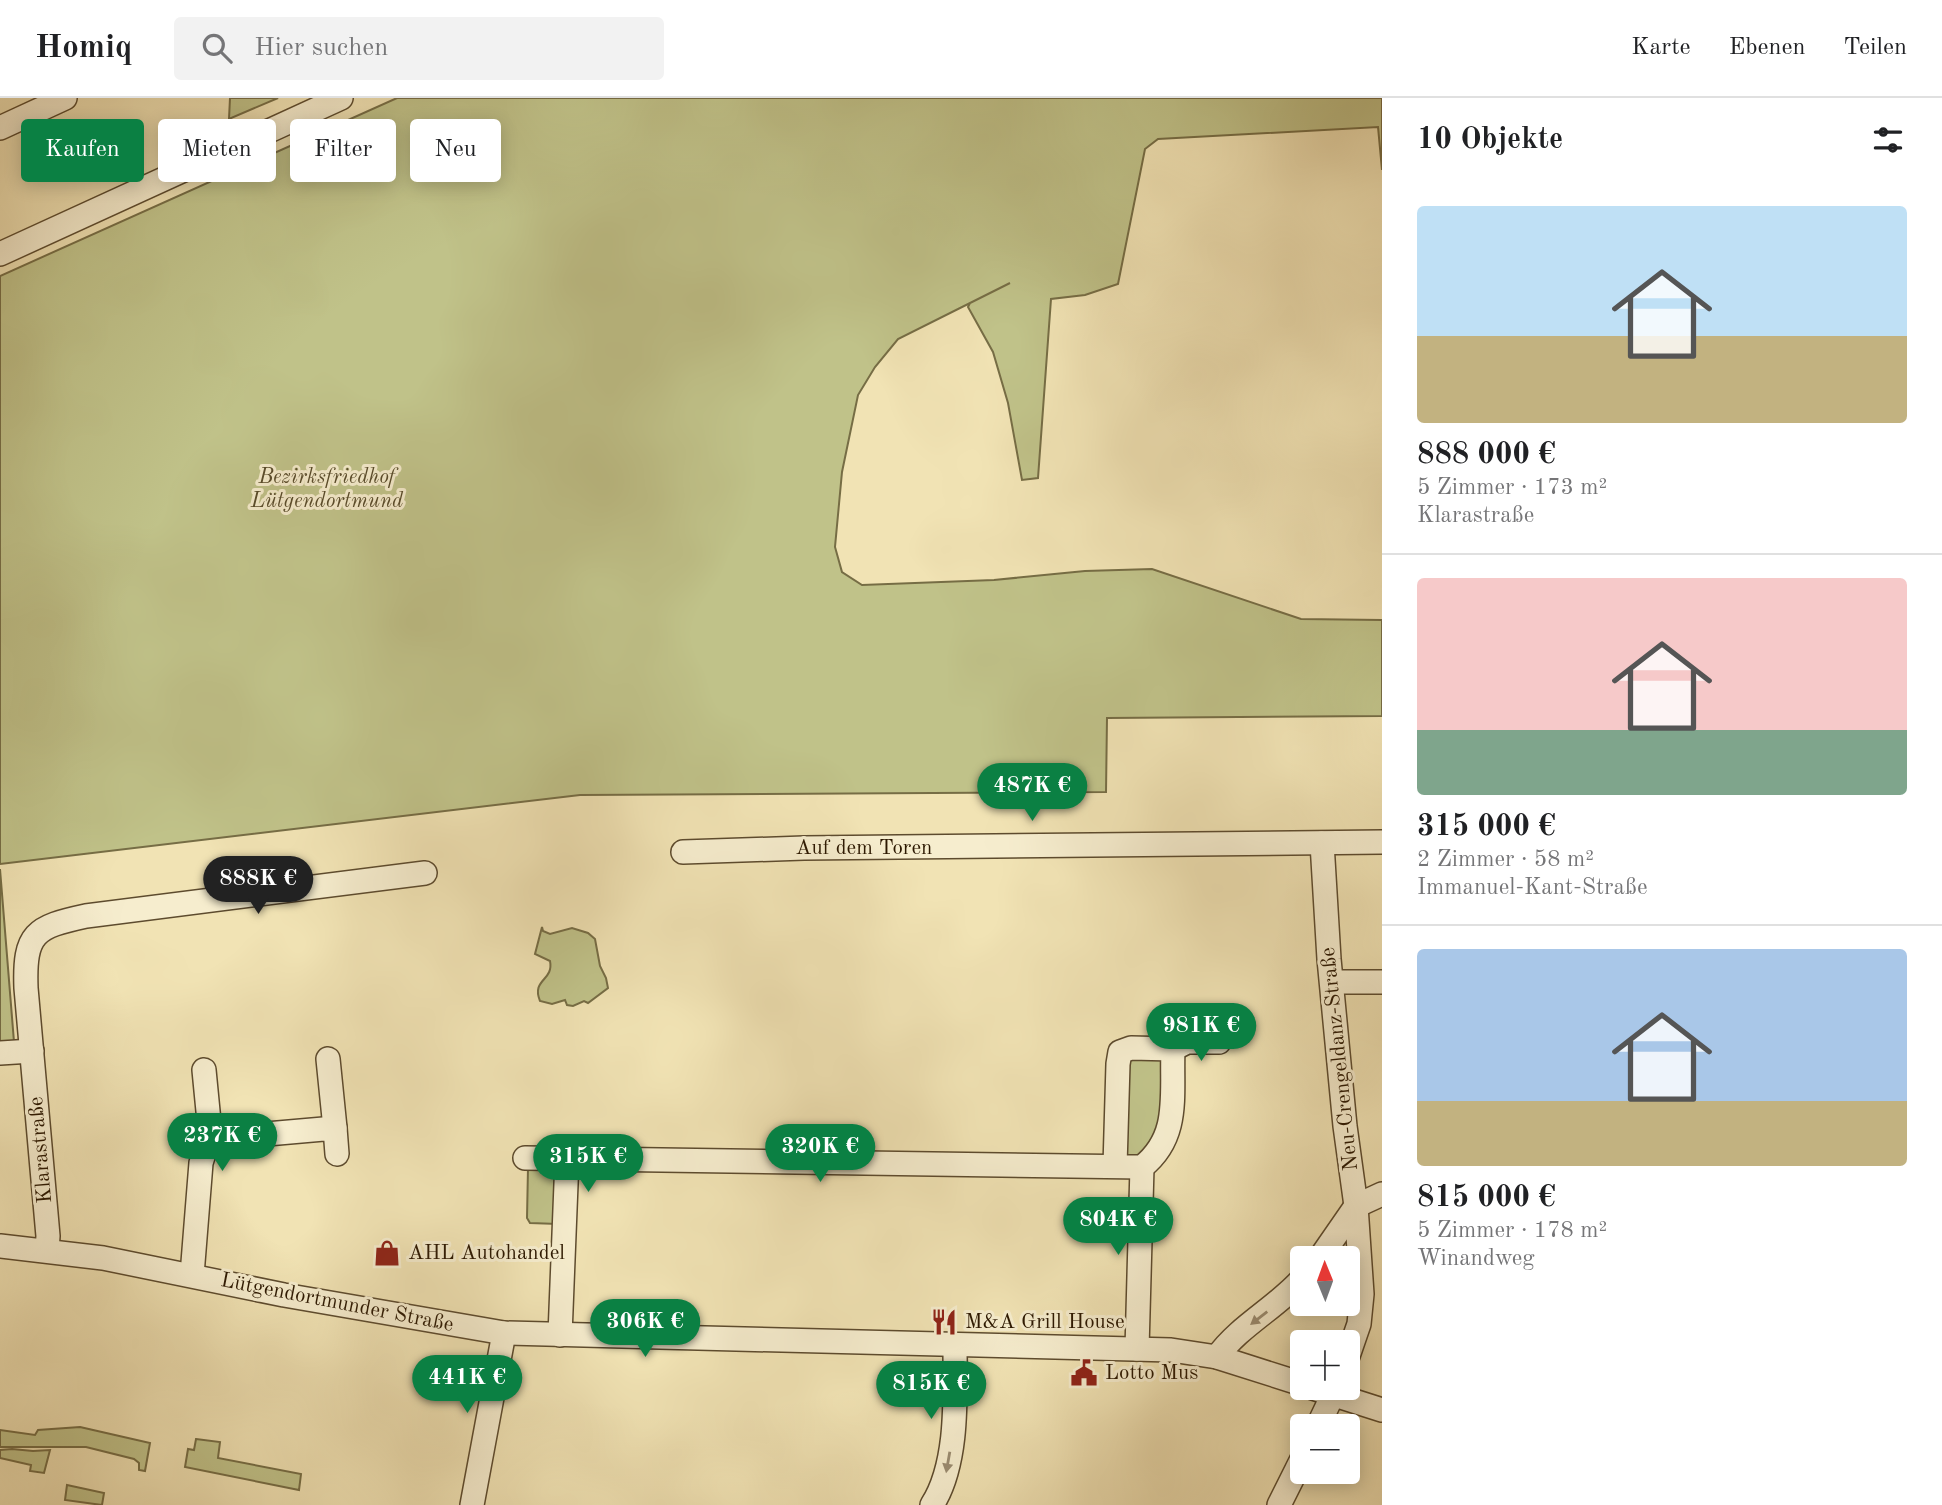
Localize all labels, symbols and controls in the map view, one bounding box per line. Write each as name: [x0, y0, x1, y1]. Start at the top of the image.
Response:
search box: [174, 17, 664, 80]
icon: search: [198, 29, 236, 67]
text: Homiq: [35, 32, 132, 65]
text: Hier suchen: [254, 35, 388, 61]
text: Karte: [1631, 36, 1691, 60]
text: Ebenen: [1729, 36, 1805, 60]
text: Teilen: [1843, 36, 1907, 60]
chip: Kaufen: [21, 119, 144, 182]
chip: Mieten: [158, 119, 276, 182]
chip: Filter: [290, 119, 396, 182]
chip: Neu: [410, 119, 501, 182]
icon: filters: [1869, 121, 1907, 159]
text: 10 Objekte: [1417, 125, 1563, 155]
icon: home: [1599, 251, 1725, 377]
text: 888 000 €: [1417, 440, 1556, 470]
park label: Bezirksfriedhof Lütgendortmund: [250, 467, 404, 512]
text: 5 Zimmer · 173 m²: [1417, 476, 1607, 499]
text: Klarastraße: [1417, 504, 1534, 527]
icon: home: [1599, 623, 1725, 749]
pin: 487K €: [975, 764, 1089, 823]
text: 487K €: [993, 774, 1071, 797]
text: 315 000 €: [1417, 812, 1556, 842]
street label: Auf dem Toren: [796, 838, 932, 859]
text: 2 Zimmer · 58 m²: [1417, 848, 1594, 871]
pin: 888K €: [201, 856, 315, 916]
text: 888K €: [219, 867, 297, 890]
text: Immanuel-Kant-Straße: [1417, 876, 1647, 899]
street label: Neu-Crengeldanz-Straße: [1318, 946, 1362, 1172]
icon: home: [1599, 994, 1725, 1120]
pin: 981K €: [1144, 1004, 1258, 1063]
text: 981K €: [1162, 1014, 1240, 1037]
street label: Klarastraße: [26, 1096, 56, 1204]
pin: 237K €: [165, 1114, 279, 1173]
text: 237K €: [183, 1124, 261, 1147]
pin: 320K €: [763, 1124, 877, 1184]
pin: 315K €: [531, 1134, 645, 1194]
text: 320K €: [781, 1135, 859, 1158]
text: 315K €: [549, 1145, 627, 1168]
text: 815 000 €: [1417, 1183, 1556, 1213]
pin: 804K €: [1061, 1198, 1175, 1257]
text: 804K €: [1079, 1208, 1157, 1231]
text: 5 Zimmer · 178 m²: [1417, 1219, 1607, 1242]
shop icon: AHL Autohandel: [372, 1238, 402, 1268]
place label: AHL Autohandel: [408, 1243, 565, 1264]
north arrow: [1290, 1246, 1360, 1316]
map controls: [1290, 1246, 1360, 1484]
text: Winandweg: [1417, 1247, 1535, 1270]
street label: Lütgendortmunder Straße: [219, 1270, 455, 1336]
pin: 306K €: [588, 1300, 702, 1359]
restaurant icon: M&A Grill House: [929, 1307, 959, 1337]
text: 306K €: [606, 1310, 684, 1333]
one-way arrow: [1250, 1310, 1268, 1325]
place label: M&A Grill House: [965, 1312, 1125, 1333]
button: +: [1290, 1330, 1360, 1400]
pin: 441K €: [410, 1356, 524, 1415]
public building icon: Lotto Mus: [1069, 1358, 1099, 1388]
pin: 815K €: [874, 1362, 988, 1421]
place label: Lotto Mus: [1105, 1363, 1198, 1384]
text: 441K €: [428, 1366, 506, 1389]
text: 815K €: [892, 1372, 970, 1395]
button: −: [1290, 1414, 1360, 1484]
one-way arrow: [942, 1451, 953, 1473]

